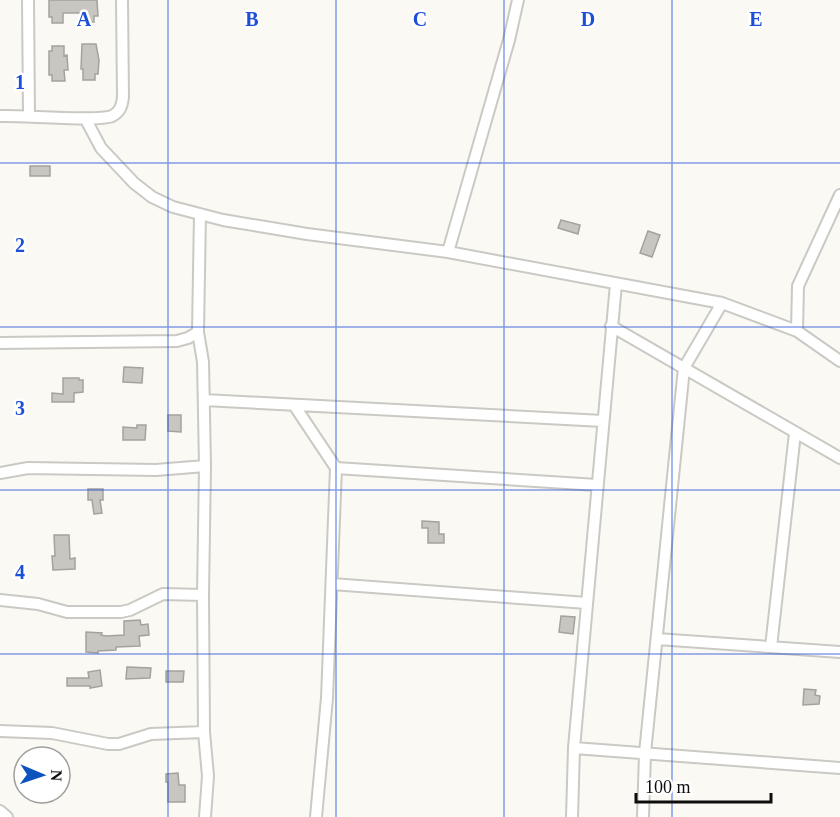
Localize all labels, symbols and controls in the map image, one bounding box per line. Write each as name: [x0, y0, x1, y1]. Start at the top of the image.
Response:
text: A: [77, 8, 92, 30]
text: B: [245, 8, 259, 30]
text: C: [413, 8, 427, 30]
text: D: [581, 8, 595, 30]
text: E: [749, 8, 763, 30]
text: 1: [15, 71, 25, 93]
text: 2: [15, 234, 25, 256]
text: 3: [15, 397, 25, 419]
text: 4: [15, 561, 25, 583]
north arrow: [12, 745, 72, 805]
scale bar: [636, 766, 771, 804]
text: N: [48, 769, 65, 782]
text: 100 m: [645, 777, 691, 797]

